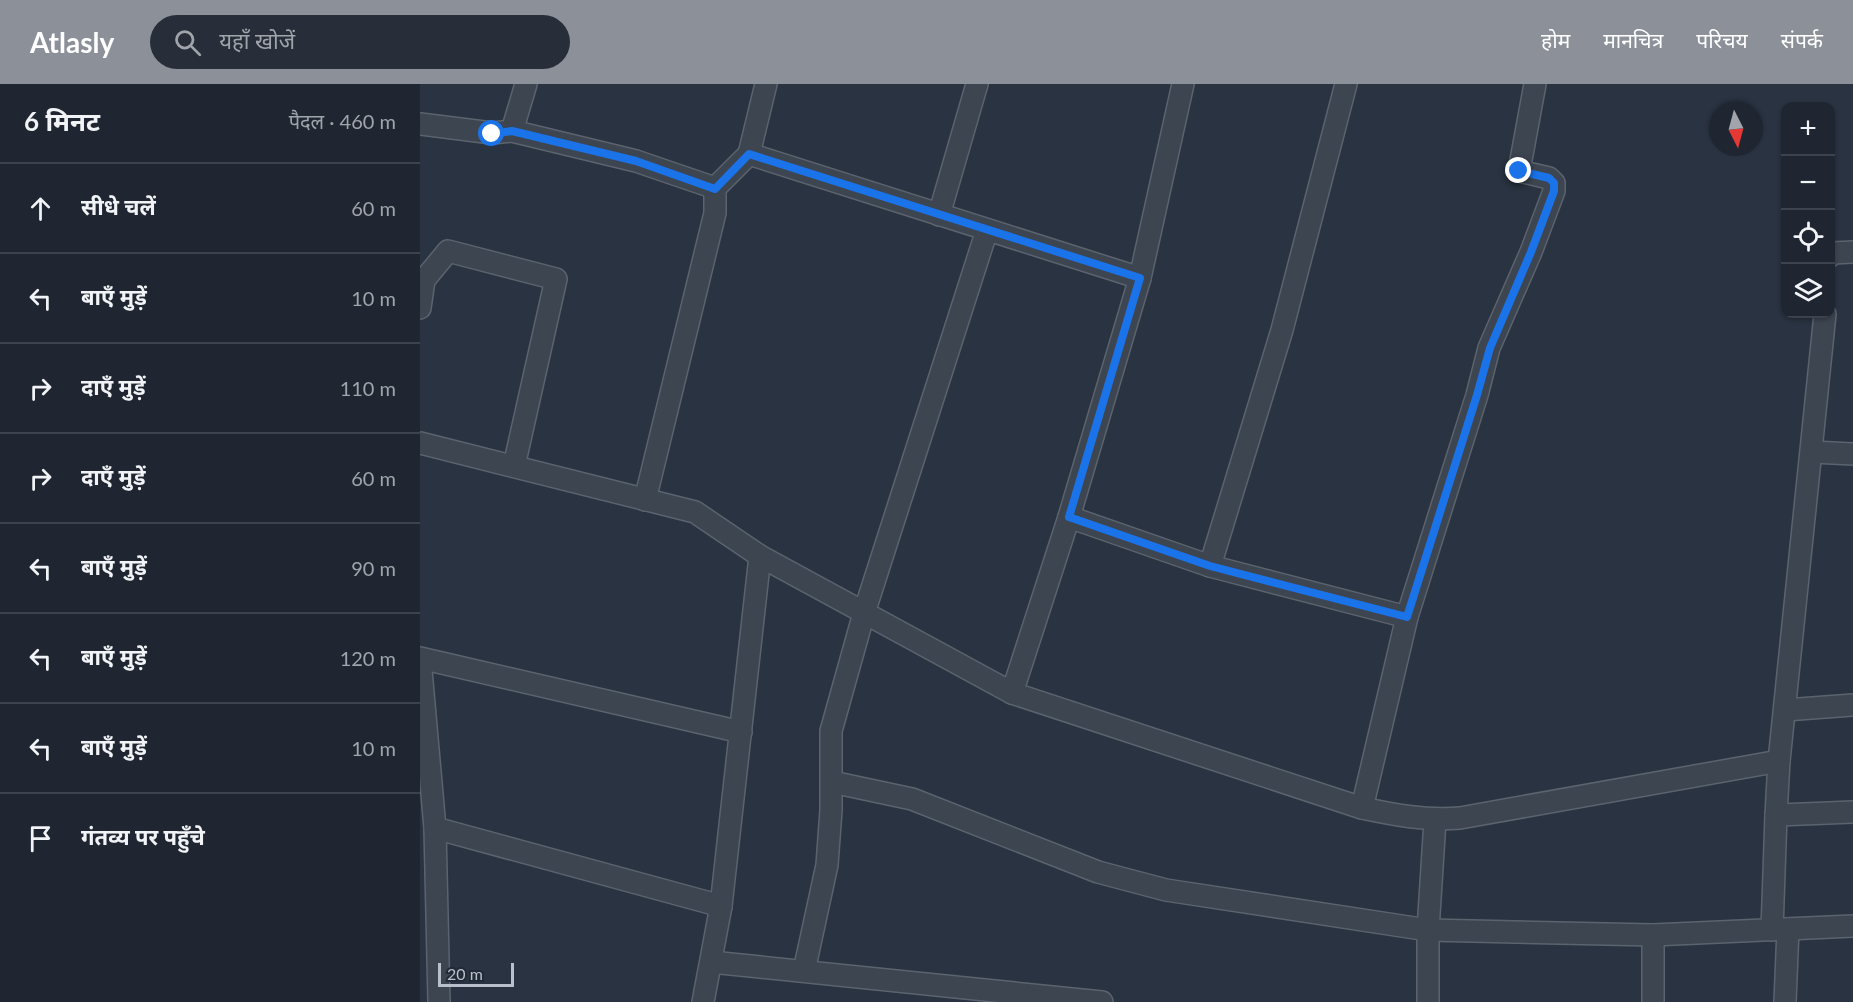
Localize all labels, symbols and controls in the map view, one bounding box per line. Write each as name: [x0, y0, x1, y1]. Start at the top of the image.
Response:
search box: [150, 15, 570, 69]
text: Atlasly: [30, 25, 114, 59]
icon: search: [171, 26, 204, 59]
text: यहाँ खोजें: [219, 27, 295, 54]
text: होम: [1541, 27, 1570, 52]
text: मानचित्र: [1603, 27, 1663, 52]
text: परिचय: [1696, 27, 1748, 52]
text: संपर्क: [1781, 27, 1823, 52]
north arrow: [1709, 102, 1763, 156]
map controls: [1781, 102, 1835, 318]
button: +: [1781, 102, 1835, 156]
text: 6 मिनट: [24, 105, 100, 137]
text: पैदल · 460 m: [289, 109, 396, 133]
route start: [478, 120, 504, 146]
button: −: [1781, 156, 1835, 210]
route end: [1505, 157, 1531, 183]
icon: ahead: [24, 192, 57, 225]
text: सीधे चलें: [81, 193, 156, 220]
text: 60 m: [351, 196, 396, 220]
button: locate: [1781, 210, 1835, 264]
button: layers: [1781, 264, 1835, 318]
icon: left: [24, 282, 57, 315]
text: बाएँ मुड़ें: [81, 283, 147, 310]
text: 10 m: [351, 286, 396, 310]
icon: right: [24, 372, 57, 405]
text: दाएँ मुड़ें: [81, 373, 145, 400]
text: 110 m: [340, 376, 396, 400]
icon: right: [24, 462, 57, 495]
text: दाएँ मुड़ें: [81, 463, 145, 490]
text: 60 m: [351, 466, 396, 490]
icon: left: [24, 552, 57, 585]
text: बाएँ मुड़ें: [81, 553, 147, 580]
text: 90 m: [351, 556, 396, 580]
icon: left: [24, 642, 57, 675]
text: बाएँ मुड़ें: [81, 643, 147, 670]
text: 120 m: [340, 646, 396, 670]
icon: left: [24, 732, 57, 765]
text: बाएँ मुड़ें: [81, 733, 147, 760]
text: 10 m: [351, 736, 396, 760]
icon: arrive: [24, 822, 57, 855]
text: गंतव्य पर पहुँचे: [81, 823, 205, 850]
scale bar: [438, 960, 514, 988]
text: 20 m: [447, 964, 483, 983]

